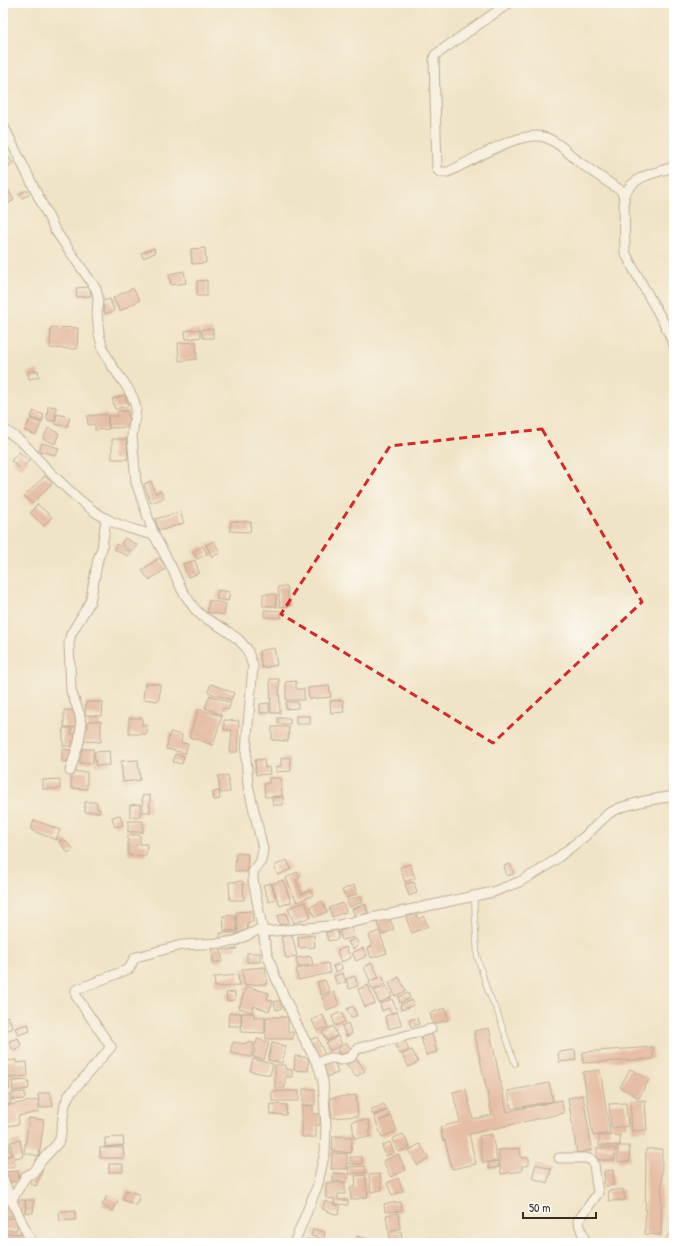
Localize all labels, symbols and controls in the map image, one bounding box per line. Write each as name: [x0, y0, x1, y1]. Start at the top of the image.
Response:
scale bar: [523, 1194, 596, 1220]
text: 50 m: [529, 1199, 550, 1216]

